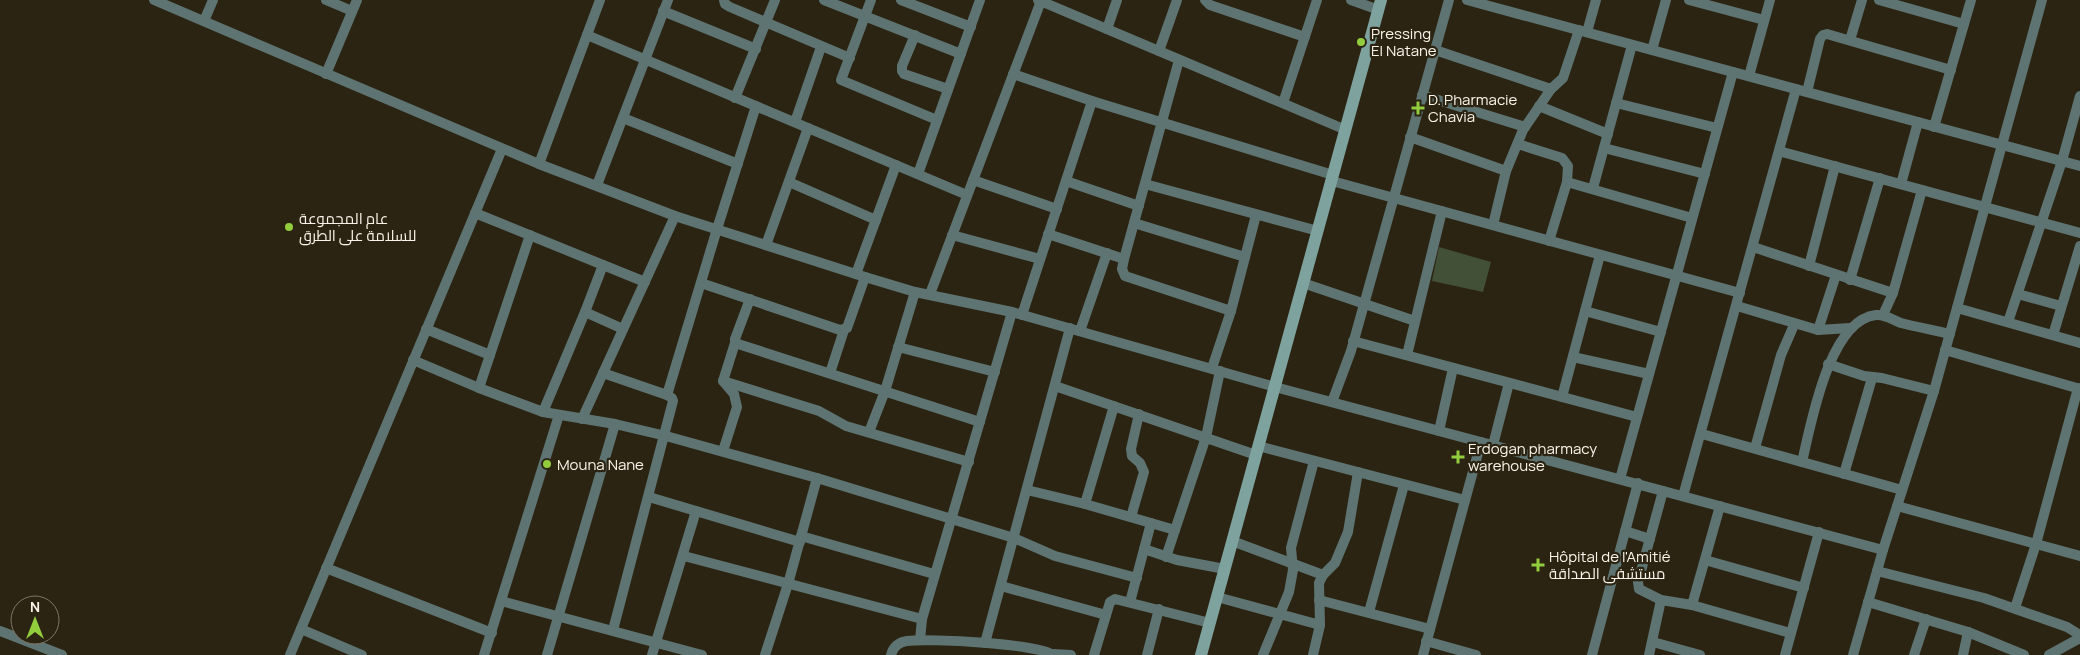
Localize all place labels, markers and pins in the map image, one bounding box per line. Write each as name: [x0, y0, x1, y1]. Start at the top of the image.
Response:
place label: Pressing El Natane: [1371, 23, 1437, 61]
marker: Pressing El Natane: [1355, 36, 1367, 48]
place label: D. Pharmacie Chavia: [1428, 89, 1517, 127]
marker: D. Pharmacie Chavia: [1412, 102, 1424, 114]
place label: عام المجموعة للسلامة على الطرق: [299, 208, 417, 246]
marker: عام المجموعة للسلامة على الطرق: [283, 221, 295, 233]
place label: Erdogan pharmacy warehouse: [1468, 438, 1597, 476]
marker: Erdogan pharmacy warehouse: [1452, 451, 1464, 463]
place label: Mouna Nane: [557, 454, 644, 475]
marker: Mouna Nane: [541, 458, 553, 470]
place label: Hôpital de l'Amitié مستشفى الصداقة: [1549, 546, 1671, 584]
marker: Hôpital de l'Amitié مستشفى الصداقة: [1531, 558, 1545, 572]

